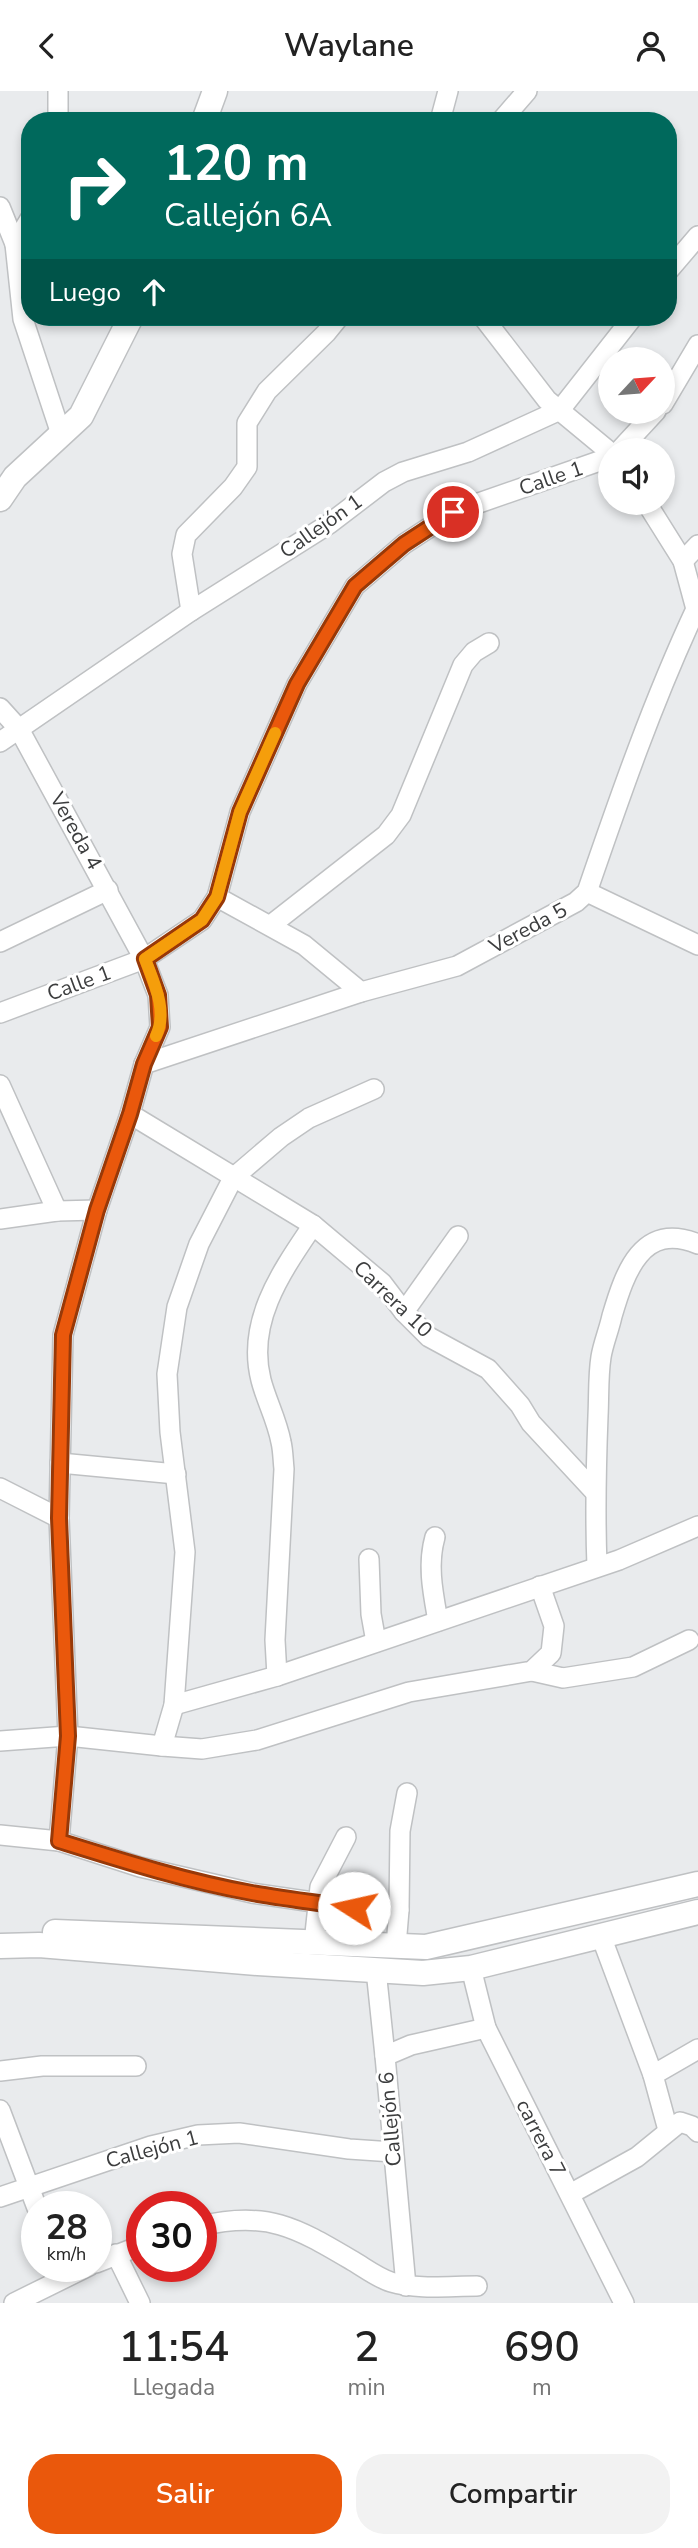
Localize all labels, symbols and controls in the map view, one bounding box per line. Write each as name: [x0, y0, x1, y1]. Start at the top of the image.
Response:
text: Waylane: [284, 24, 414, 67]
icon: back: [28, 27, 66, 65]
icon: person: [632, 27, 670, 65]
text: 120 m: [164, 130, 308, 197]
icon: right: [49, 140, 140, 231]
text: Callejón 6A: [164, 194, 332, 237]
icon: ahead: [135, 273, 173, 311]
text: Luego: [49, 275, 121, 310]
north arrow: [598, 347, 676, 423]
map controls: [598, 347, 675, 515]
button: sound: [598, 438, 675, 515]
street label: Calle 1: [515, 454, 587, 502]
pin: [423, 482, 483, 542]
street label: Callejón 1: [274, 487, 368, 565]
icon: arrive: [434, 493, 472, 531]
street label: Vereda 4: [43, 786, 109, 875]
street label: Vereda 5: [483, 896, 572, 961]
street label: Calle 1: [43, 958, 115, 1008]
street label: Carrera 10: [347, 1254, 439, 1344]
position arrow: [317, 1871, 391, 1945]
street label: Callejón 6: [372, 2070, 408, 2168]
street label: carrera 7: [510, 2094, 572, 2182]
street label: Callejón 1: [103, 2123, 201, 2175]
speed limit sign: 30: [126, 2191, 217, 2282]
text: 28: [45, 2204, 88, 2251]
text: km/h: [47, 2242, 86, 2266]
text: 11:54: [118, 2319, 229, 2376]
text: 2: [354, 2319, 379, 2376]
text: 690: [504, 2319, 580, 2376]
text: Llegada: [132, 2372, 215, 2403]
text: min: [348, 2372, 386, 2403]
text: m: [532, 2372, 552, 2403]
button: Salir: [28, 2454, 342, 2534]
button: Compartir: [356, 2454, 670, 2534]

